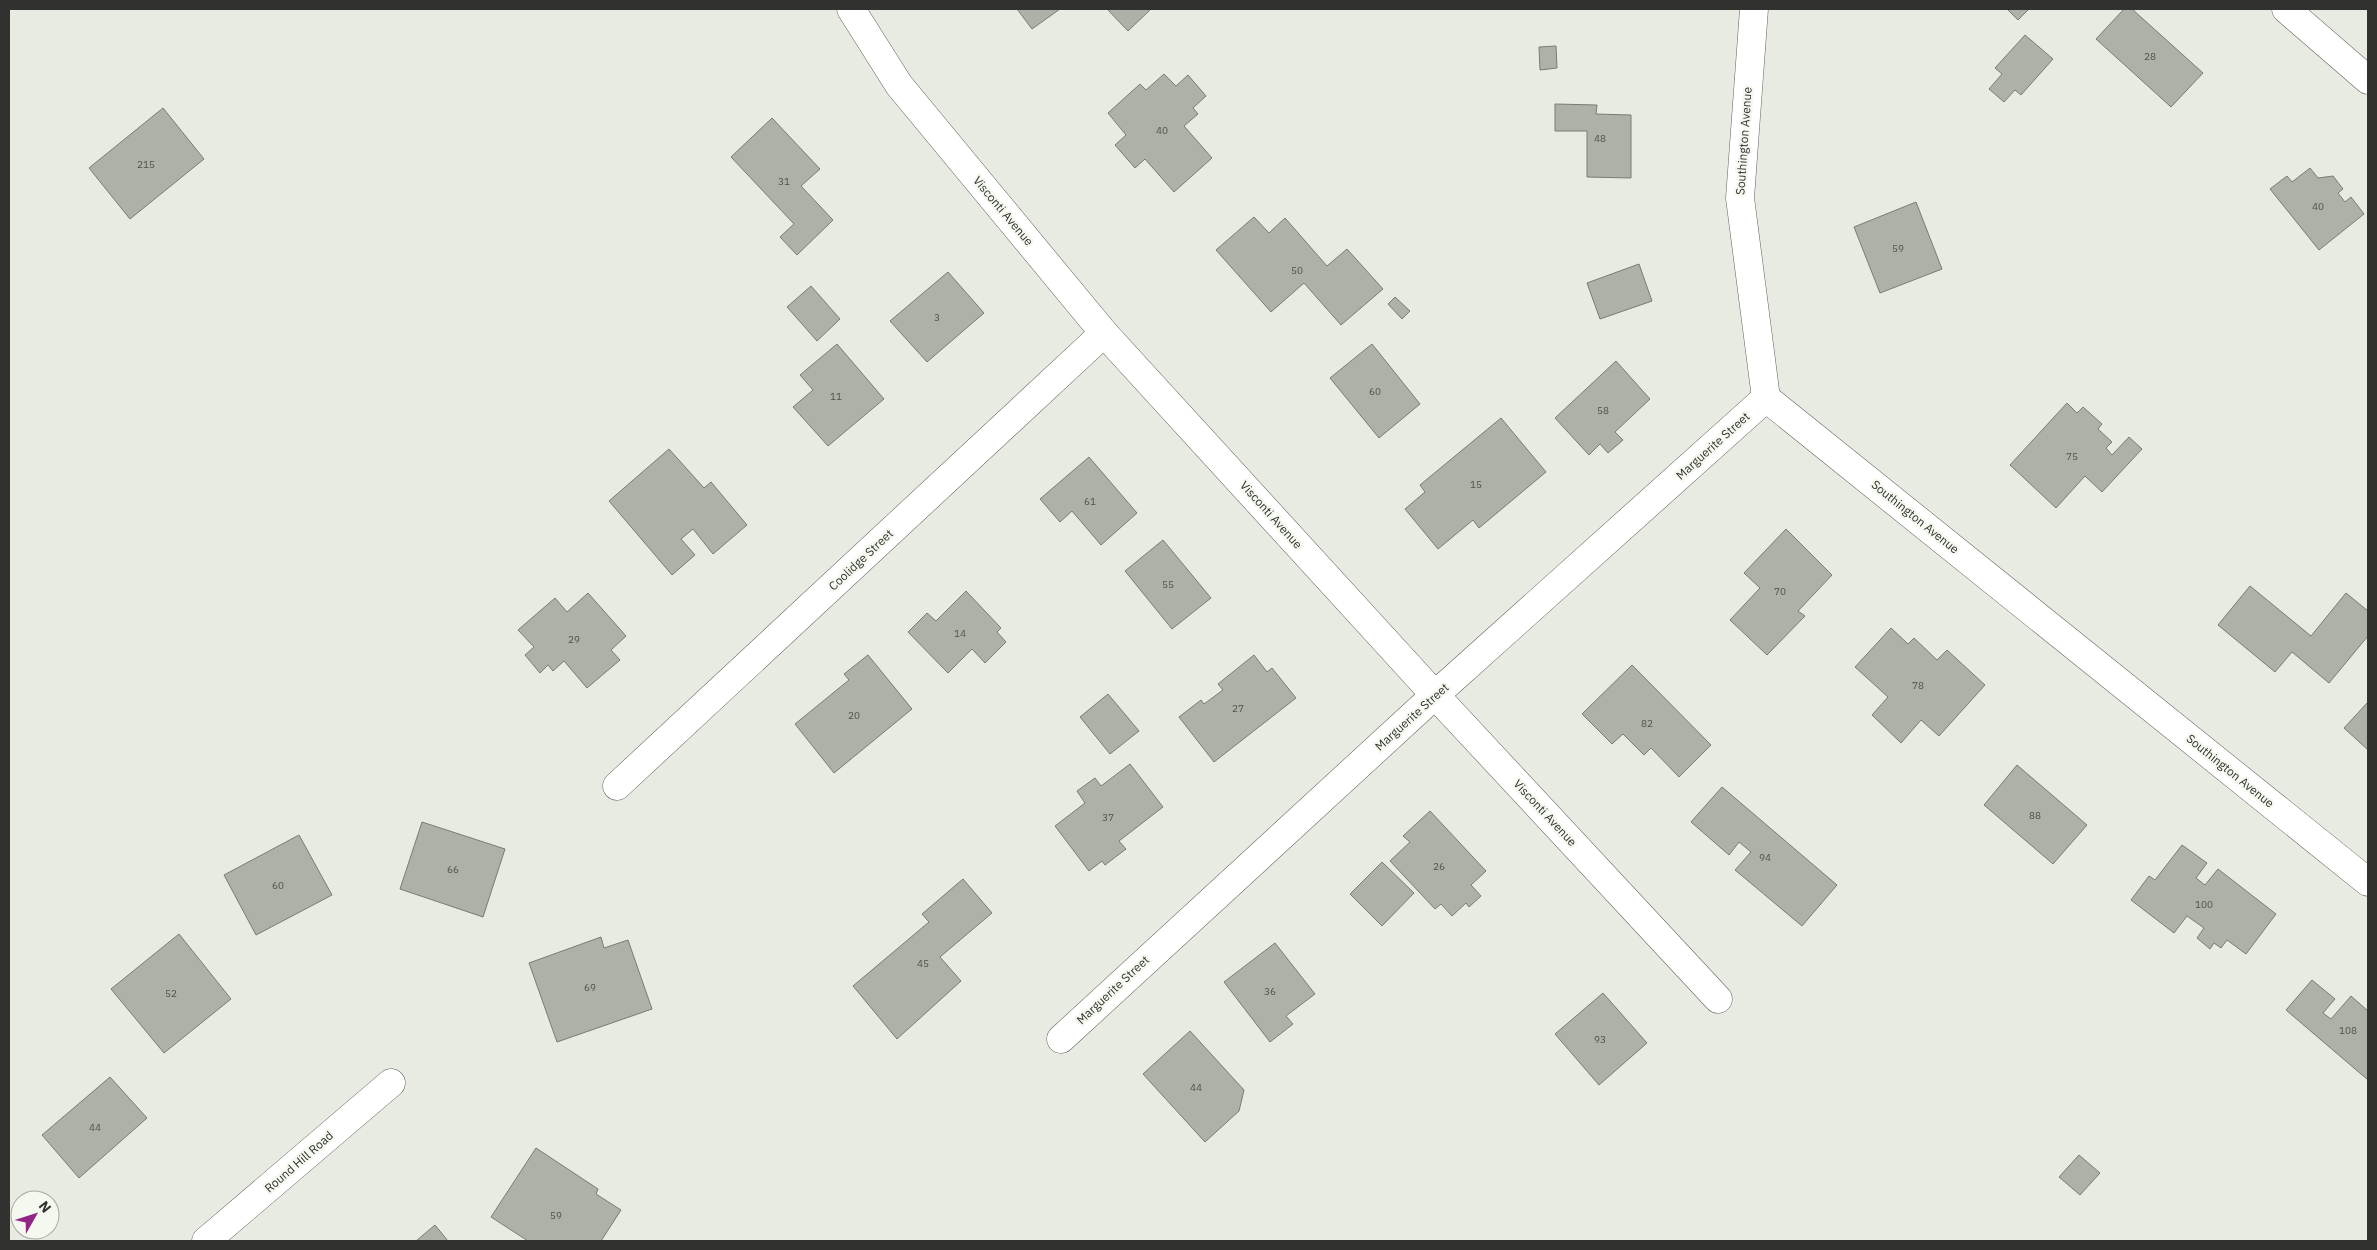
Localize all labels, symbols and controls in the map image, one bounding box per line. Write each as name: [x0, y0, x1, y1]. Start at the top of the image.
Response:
house number: 28: [2144, 50, 2156, 63]
street label: Southington Avenue: [1732, 86, 1755, 196]
house number: 40: [1156, 124, 1168, 137]
house number: 48: [1594, 132, 1606, 145]
house number: 215: [137, 158, 155, 171]
street label: Visconti Avenue: [970, 173, 1037, 249]
house number: 31: [778, 175, 790, 188]
house number: 40: [2312, 200, 2324, 213]
house number: 59: [1892, 242, 1904, 255]
house number: 50: [1291, 264, 1303, 277]
house number: 3: [934, 311, 940, 324]
house number: 60: [1369, 385, 1381, 398]
house number: 11: [830, 390, 842, 403]
house number: 58: [1597, 404, 1609, 417]
street label: Marguerite Street: [1673, 409, 1753, 483]
house number: 75: [2066, 450, 2078, 463]
street label: Southington Avenue: [1869, 477, 1962, 557]
street label: Visconti Avenue: [1237, 478, 1306, 552]
house number: 15: [1470, 478, 1482, 491]
house number: 61: [1084, 495, 1096, 508]
street label: Coolidge Street: [825, 526, 896, 593]
house number: 55: [1162, 578, 1174, 591]
house number: 70: [1774, 585, 1786, 598]
house number: 14: [954, 627, 966, 640]
house number: 29: [568, 633, 580, 646]
house number: 78: [1912, 679, 1924, 692]
street label: Marguerite Street: [1372, 680, 1452, 754]
house number: 27: [1232, 702, 1244, 715]
house number: 20: [848, 709, 860, 722]
house number: 82: [1641, 717, 1653, 730]
street label: Southington Avenue: [2184, 731, 2277, 811]
street label: Visconti Avenue: [1511, 776, 1580, 849]
house number: 88: [2029, 809, 2041, 822]
house number: 37: [1102, 811, 1114, 824]
house number: 94: [1759, 851, 1771, 864]
house number: 26: [1433, 860, 1445, 873]
house number: 66: [447, 863, 459, 876]
house number: 60: [272, 879, 284, 892]
house number: 100: [2195, 898, 2213, 911]
street label: Marguerite Street: [1073, 952, 1152, 1027]
house number: 45: [917, 957, 929, 970]
house number: 69: [584, 981, 596, 994]
house number: 36: [1264, 985, 1276, 998]
house number: 52: [165, 987, 177, 1000]
house number: 108: [2339, 1024, 2357, 1037]
house number: 93: [1594, 1033, 1606, 1046]
house number: 44: [1190, 1081, 1202, 1094]
house number: 44: [89, 1121, 101, 1134]
street label: Round Hill Road: [261, 1128, 336, 1196]
north arrow: [10, 1190, 60, 1240]
text: N: [35, 1197, 55, 1216]
house number: 59: [550, 1209, 562, 1222]

